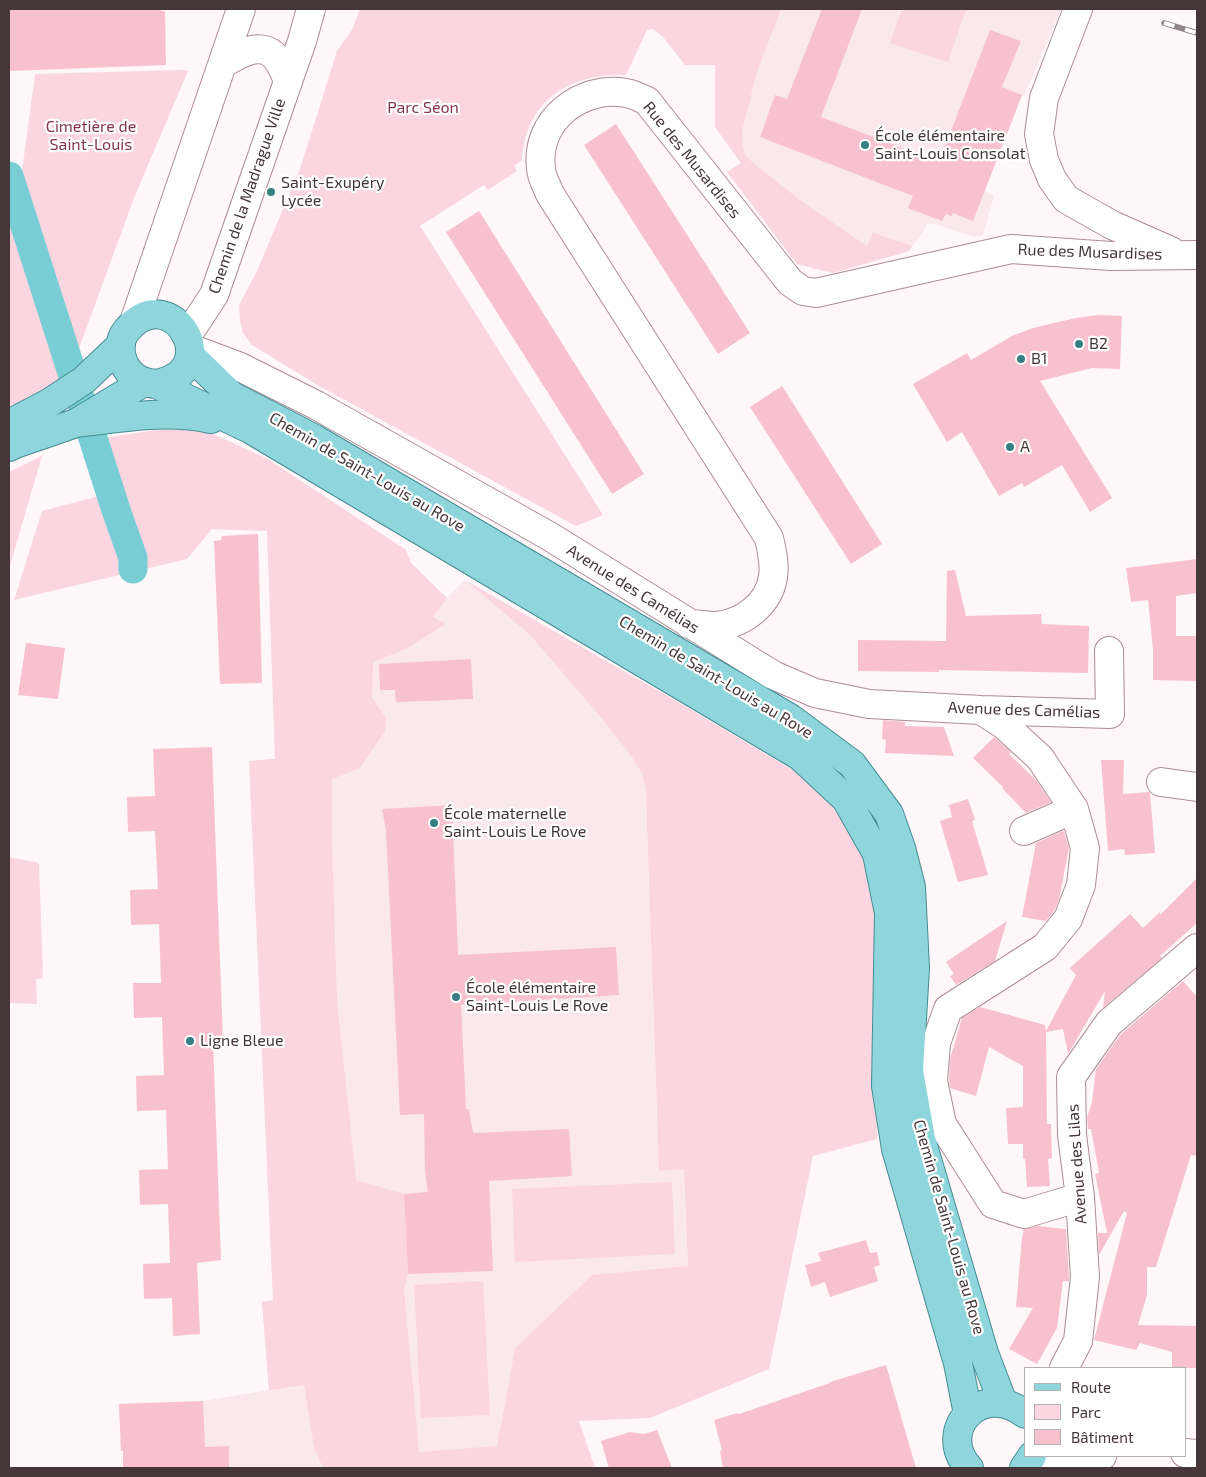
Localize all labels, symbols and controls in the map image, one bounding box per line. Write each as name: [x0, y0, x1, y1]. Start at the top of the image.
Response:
street label: Chemin de la Madrague Ville: [204, 96, 290, 296]
park label: Parc Séon: [387, 98, 459, 118]
street label: Rue des Musardises: [639, 98, 745, 222]
park label: Cimetière de Saint-Louis: [46, 117, 136, 155]
place label: École élémentaire Saint-Louis Consolat: [875, 126, 1026, 164]
marker: École élémentaire Saint-Louis Consolat: [859, 139, 871, 151]
place label: Saint-Exupéry Lycée: [281, 173, 385, 211]
marker: Saint-Exupéry Lycée: [265, 186, 277, 198]
street label: Rue des Musardises: [1017, 240, 1163, 264]
place label: B2: [1089, 334, 1108, 354]
marker: B2: [1073, 338, 1085, 350]
place label: B1: [1031, 349, 1047, 369]
marker: B1: [1015, 353, 1027, 365]
street label: Chemin de Saint-Louis au Rove: [266, 408, 468, 536]
place label: A: [1020, 437, 1030, 457]
marker: A: [1004, 441, 1016, 453]
street label: Avenue des Camélias: [563, 540, 703, 638]
street label: Chemin de Saint-Louis au Rove: [616, 611, 816, 743]
street label: Avenue des Camélias: [947, 698, 1101, 722]
place label: École maternelle Saint-Louis Le Rove: [444, 804, 586, 842]
marker: École maternelle Saint-Louis Le Rove: [428, 817, 440, 829]
place label: École élémentaire Saint-Louis Le Rove: [466, 978, 608, 1016]
marker: École élémentaire Saint-Louis Le Rove: [450, 991, 462, 1003]
place label: Ligne Bleue: [200, 1031, 284, 1051]
marker: Ligne Bleue: [184, 1035, 196, 1047]
street label: Avenue des Lilas: [1063, 1103, 1091, 1225]
street label: Chemin de Saint-Louis au Rove: [909, 1117, 989, 1337]
legend: [1024, 1367, 1186, 1457]
text: Route: [1071, 1378, 1111, 1396]
text: Parc: [1071, 1403, 1101, 1421]
text: Bâtiment: [1071, 1428, 1134, 1446]

